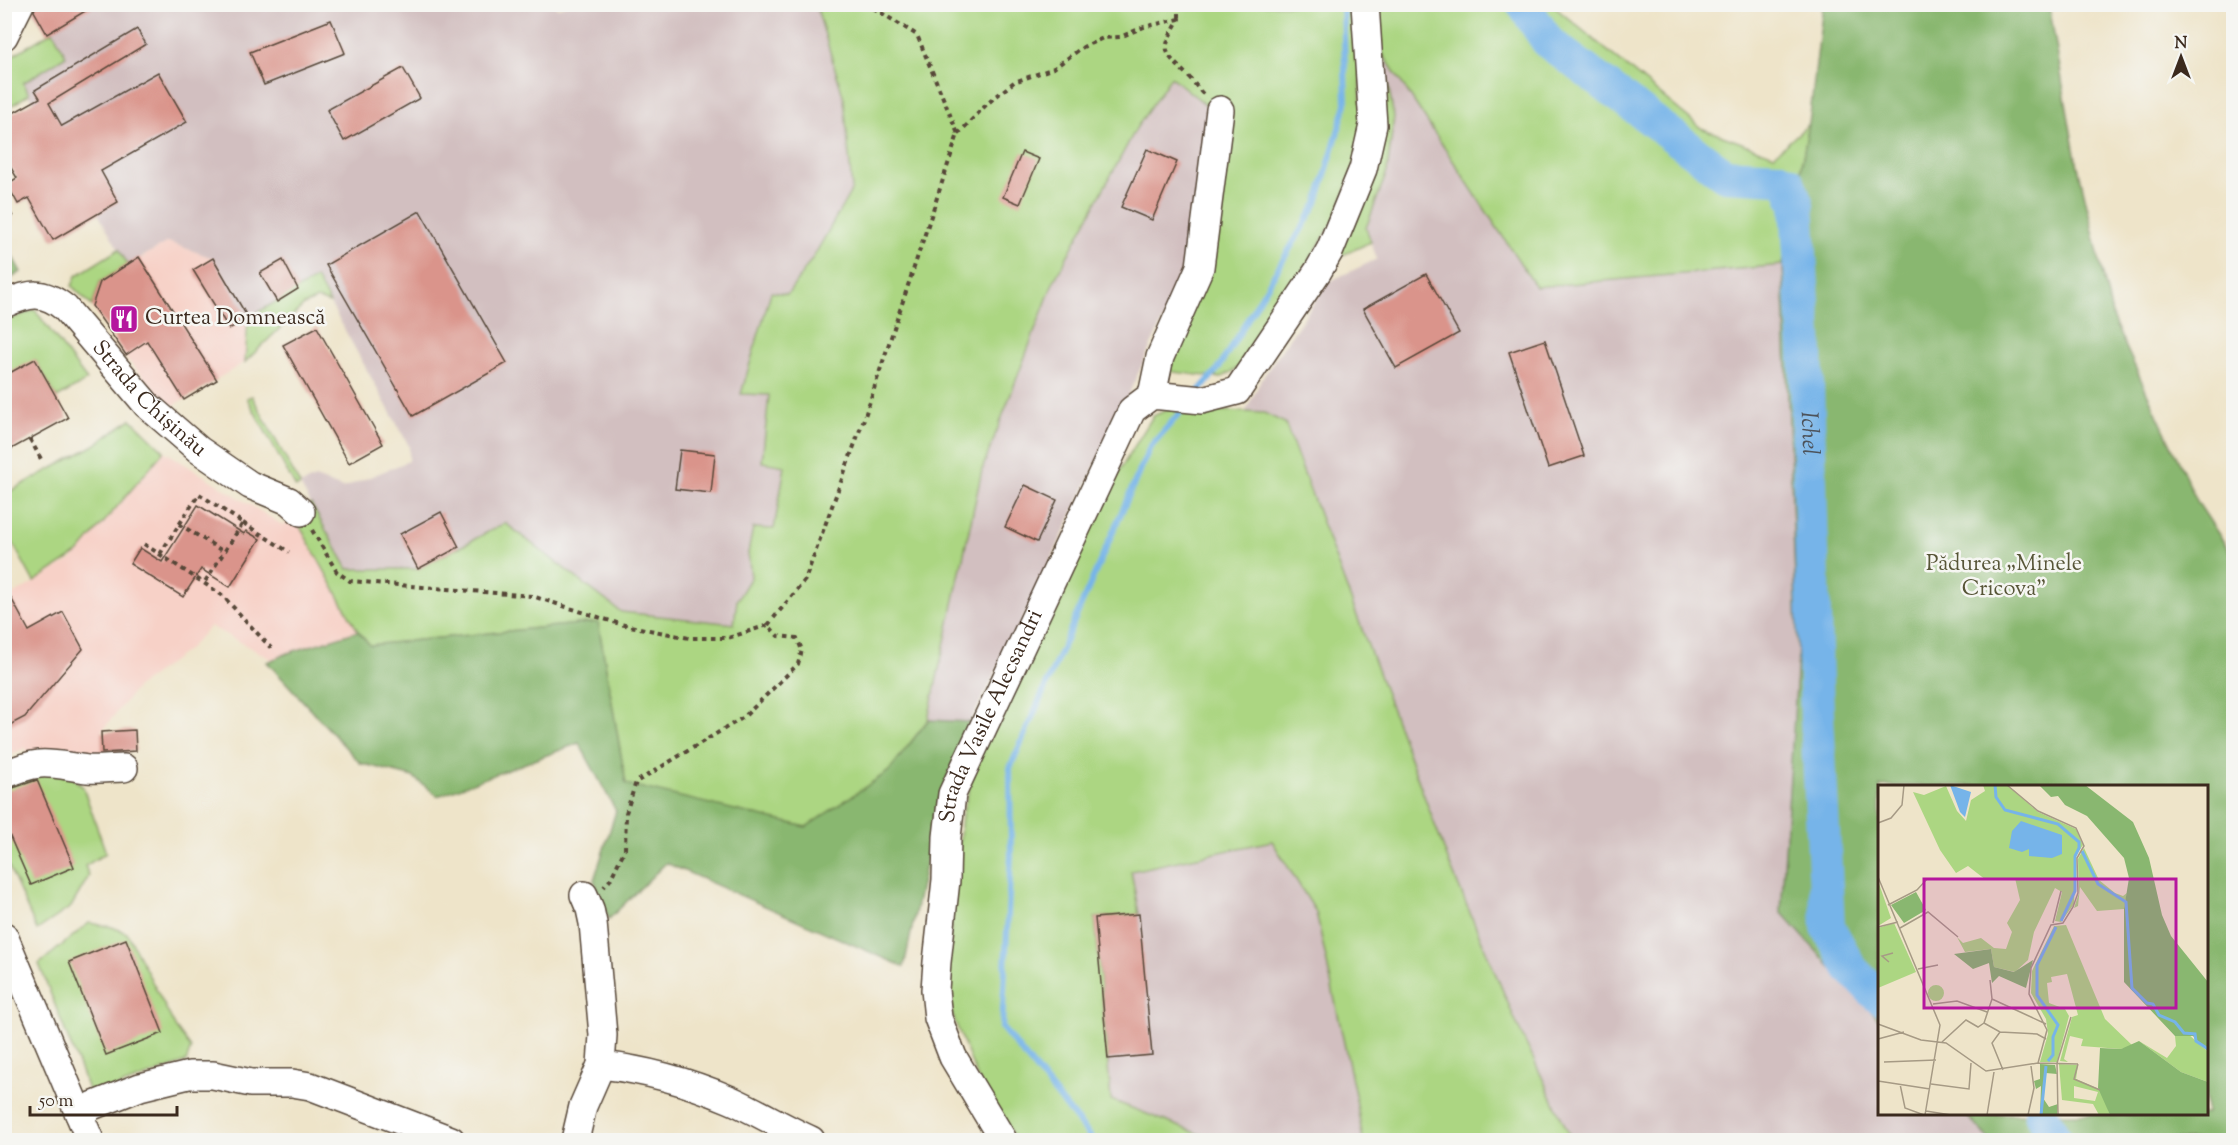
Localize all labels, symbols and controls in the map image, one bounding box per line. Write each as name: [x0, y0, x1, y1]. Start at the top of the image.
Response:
north arrow: [2151, 27, 2211, 87]
text: N: [2175, 33, 2188, 56]
restaurant icon: Curtea Domnească: [108, 303, 140, 335]
place label: Curtea Domnească: [145, 303, 326, 335]
street label: Strada Chișinău: [83, 334, 214, 466]
water label: Ichel: [1791, 411, 1826, 456]
park label: Pădurea „Minele Cricova”: [1926, 549, 2082, 606]
street label: Strada Vasile Alecsandri: [933, 605, 1052, 825]
inset map: [1878, 785, 2208, 1115]
scale bar: [30, 1079, 177, 1117]
text: 50 m: [38, 1089, 74, 1115]

